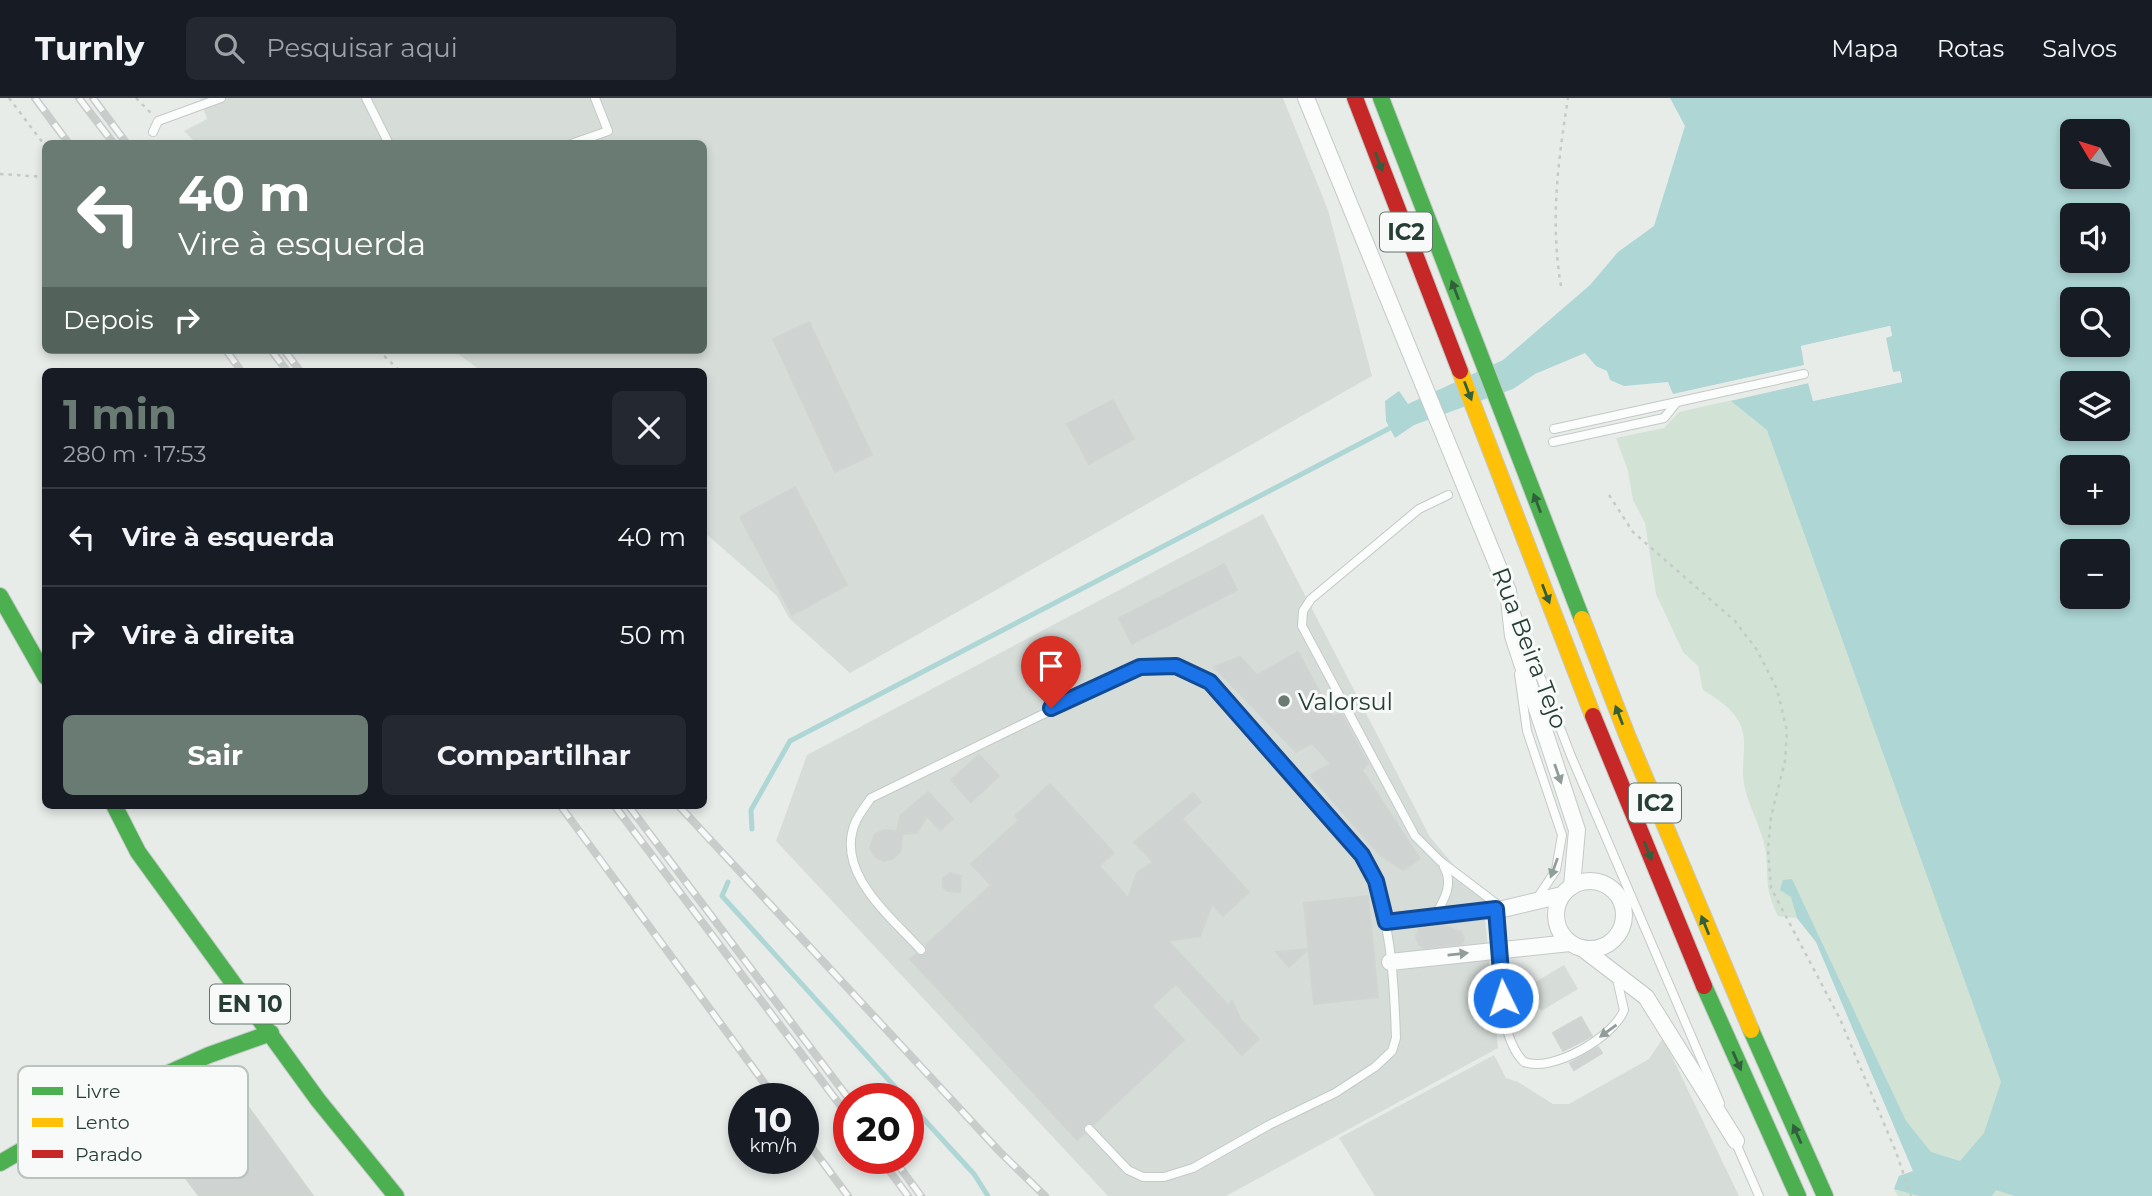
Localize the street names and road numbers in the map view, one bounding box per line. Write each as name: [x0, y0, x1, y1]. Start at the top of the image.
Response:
road number: IC2: [1380, 212, 1432, 252]
street label: Rua Beira Tejo: [1486, 563, 1574, 733]
road number: IC2: [1629, 783, 1681, 822]
road number: EN 10: [210, 984, 290, 1023]

